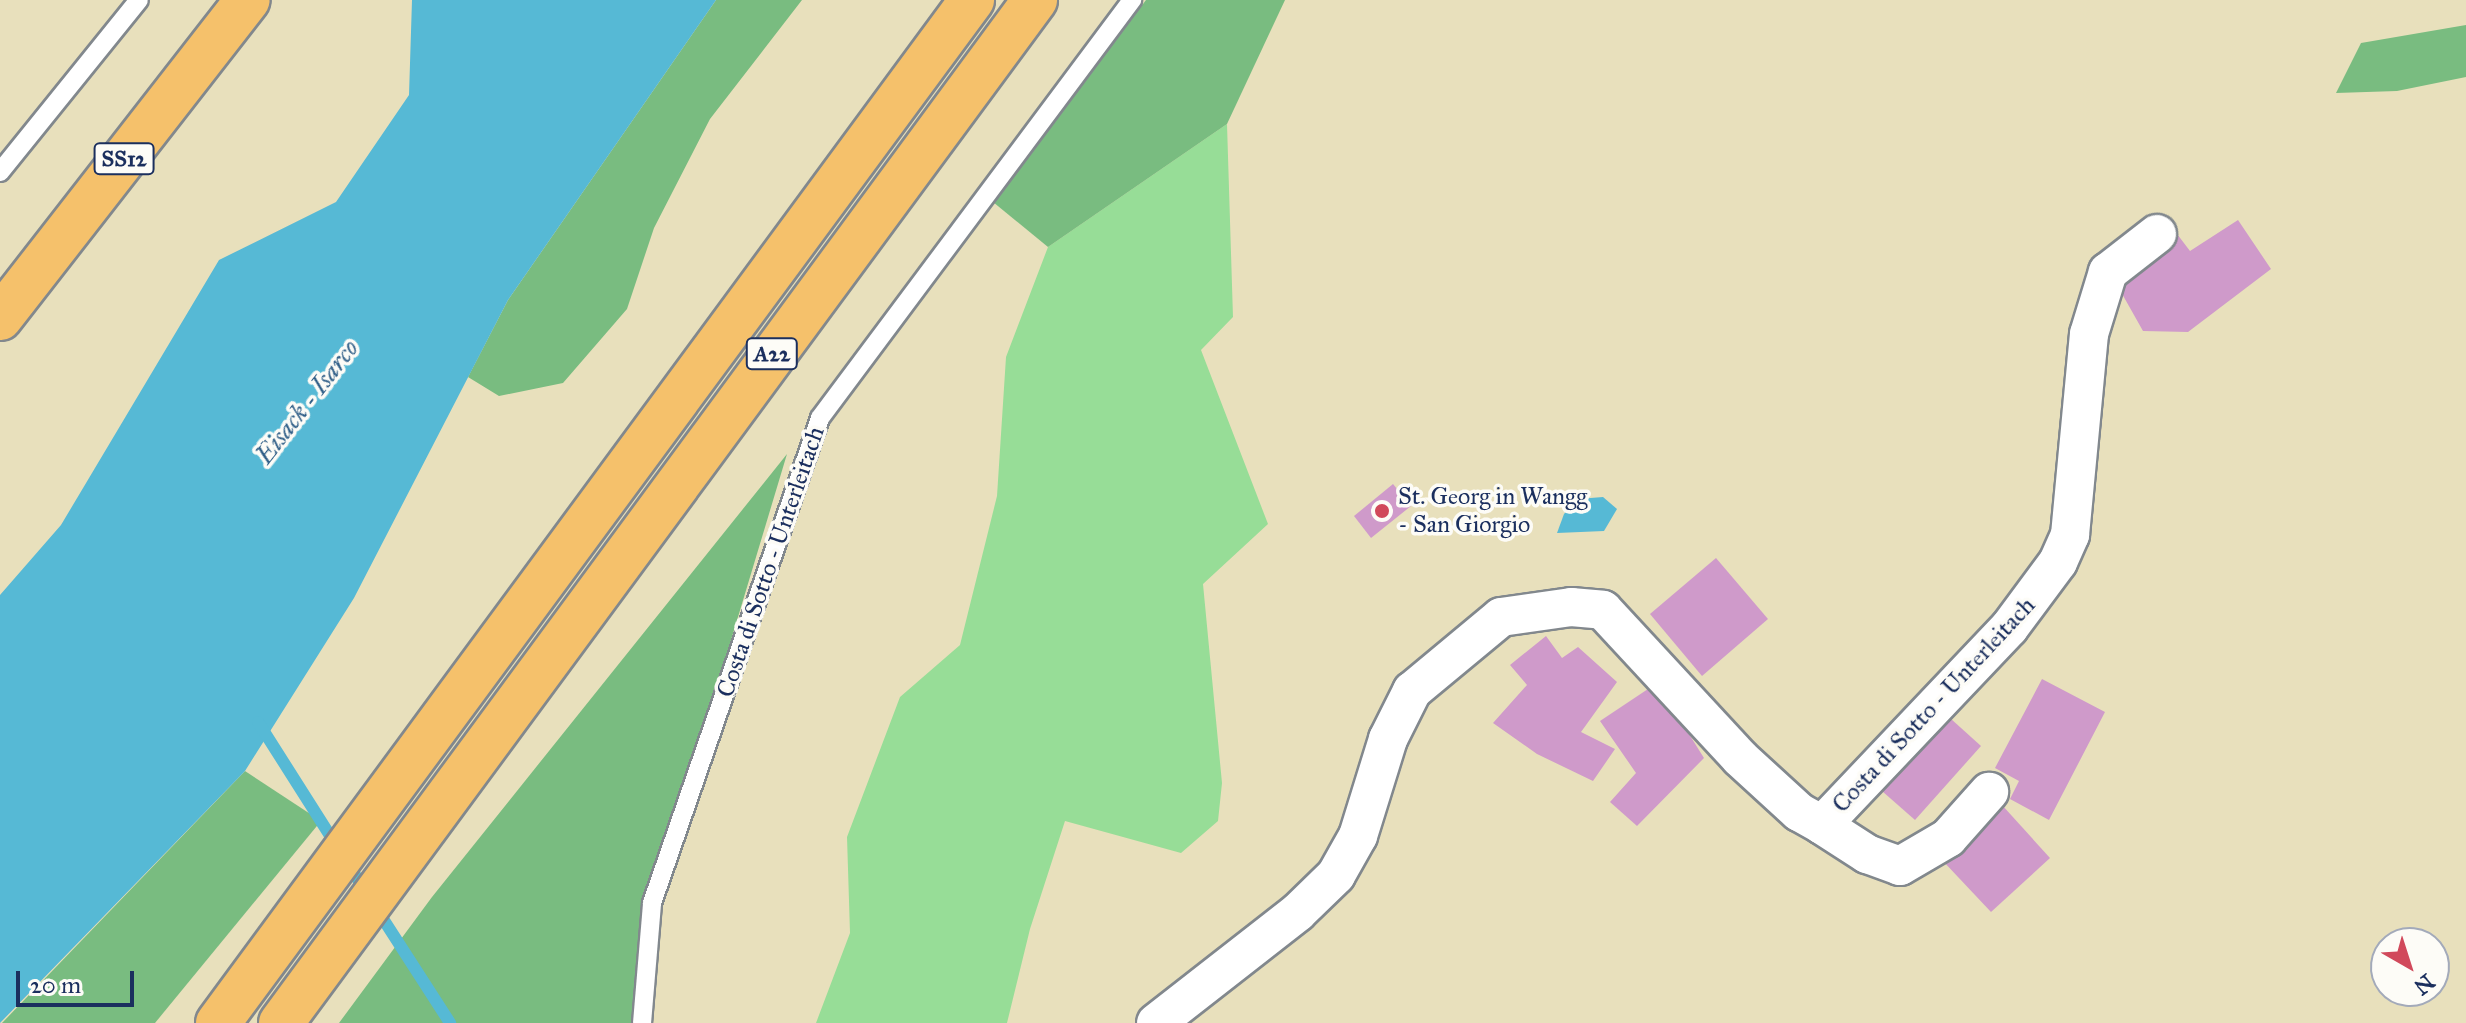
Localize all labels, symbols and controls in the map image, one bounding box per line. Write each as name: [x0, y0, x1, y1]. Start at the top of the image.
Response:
road number: SS12: [92, 141, 156, 177]
water label: Eisack - Isarco: [249, 334, 365, 470]
road number: A22: [744, 336, 800, 372]
street label: Costa di Sotto - Unterleitach: [711, 423, 831, 701]
place label: St. Georg in Wangg - San Giorgio: [1398, 483, 1587, 539]
marker: St. Georg in Wangg - San Giorgio: [1373, 502, 1391, 520]
street label: Costa di Sotto - Unterleitach: [1827, 591, 2041, 819]
north arrow: [2370, 927, 2450, 1007]
scale bar: [20, 955, 138, 1005]
text: N: [2408, 968, 2440, 1001]
text: 20 m: [30, 970, 81, 1000]

